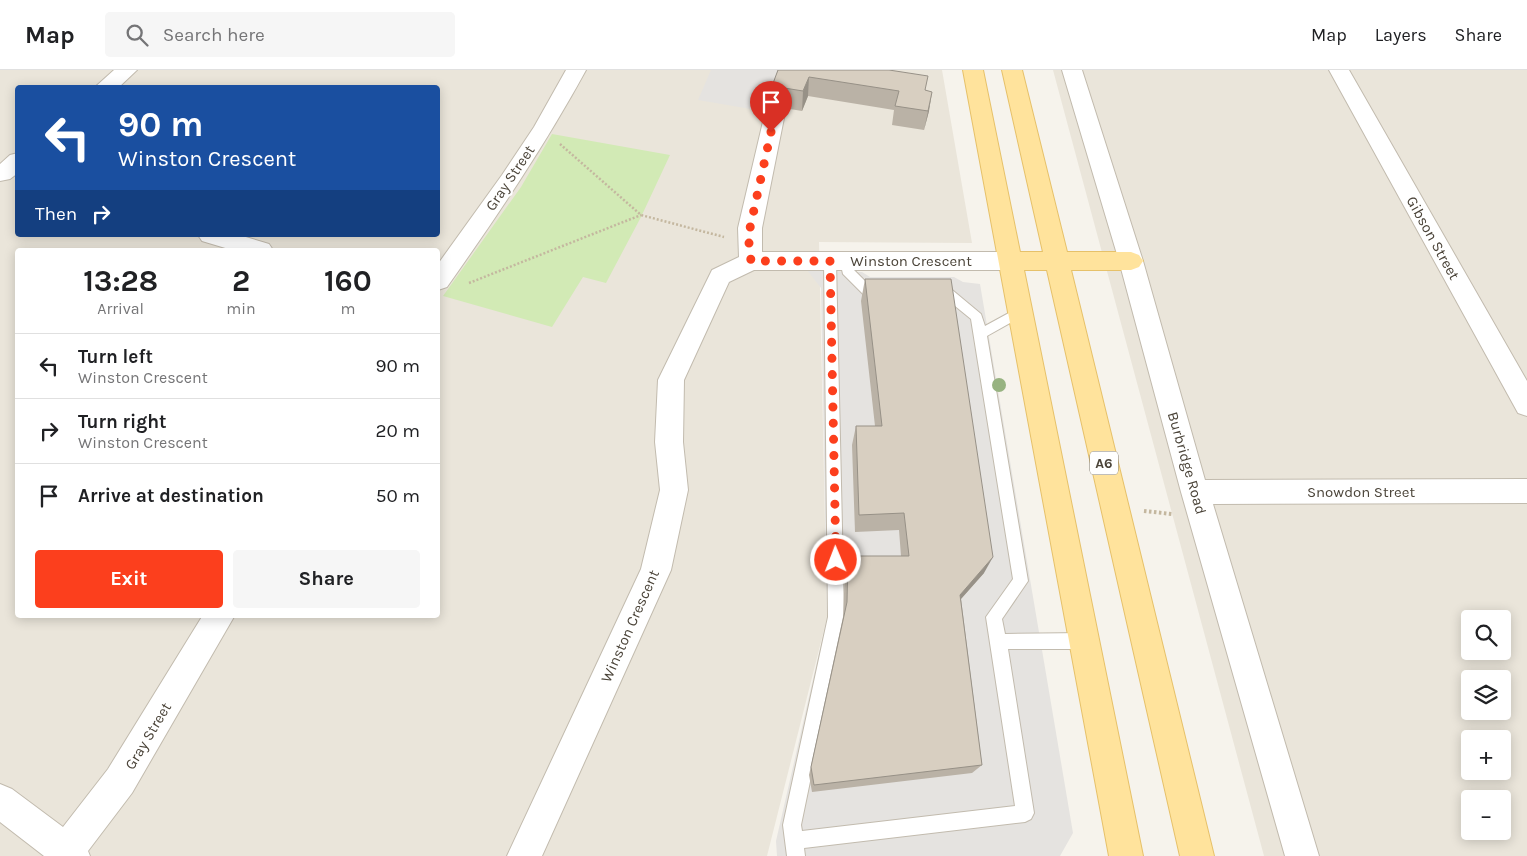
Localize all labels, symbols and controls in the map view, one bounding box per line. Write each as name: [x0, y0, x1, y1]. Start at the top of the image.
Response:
search box: [105, 12, 455, 57]
text: Map: [25, 21, 75, 49]
icon: search: [123, 21, 151, 49]
text: Search here: [163, 24, 265, 46]
text: Map: [1311, 24, 1347, 46]
text: Layers: [1375, 24, 1427, 46]
text: Share: [1455, 24, 1502, 46]
pin: [750, 81, 792, 132]
icon: arrive: [757, 88, 785, 116]
text: 90 m: [118, 104, 204, 145]
icon: left: [35, 105, 100, 170]
street label: Gray Street: [482, 142, 539, 214]
text: Winston Crescent: [118, 146, 296, 172]
street label: Gibson Street: [1403, 193, 1464, 283]
icon: right: [87, 200, 115, 228]
text: Then: [35, 203, 77, 225]
street label: Winston Crescent: [850, 252, 972, 270]
text: 13:28: [83, 263, 158, 299]
text: 2: [232, 263, 250, 299]
text: 160: [324, 263, 372, 299]
text: Arrival: [97, 299, 144, 318]
text: min: [226, 299, 256, 318]
text: m: [340, 299, 355, 318]
text: Turn left: [78, 346, 153, 368]
icon: left: [35, 352, 63, 380]
text: 90 m: [375, 355, 420, 377]
text: Winston Crescent: [78, 368, 208, 387]
street label: Burbridge Road: [1164, 410, 1210, 516]
text: Turn right: [78, 411, 167, 433]
icon: right: [35, 417, 63, 445]
text: 20 m: [375, 420, 420, 442]
text: Winston Crescent: [78, 433, 208, 452]
road number: A6: [1090, 452, 1118, 474]
icon: arrive: [35, 482, 63, 510]
street label: Snowdon Street: [1307, 483, 1415, 501]
text: Arrive at destination: [78, 485, 264, 507]
text: 50 m: [376, 485, 420, 507]
position arrow: [809, 533, 861, 585]
button: Exit: [35, 550, 223, 608]
button: Share: [233, 550, 420, 608]
street label: Winston Crescent: [597, 566, 663, 685]
map controls: [1461, 610, 1511, 840]
button: search: [1461, 610, 1511, 660]
button: layers: [1461, 670, 1511, 720]
street label: Gray Street: [121, 699, 175, 773]
button: +: [1461, 730, 1511, 780]
button: −: [1461, 790, 1511, 840]

